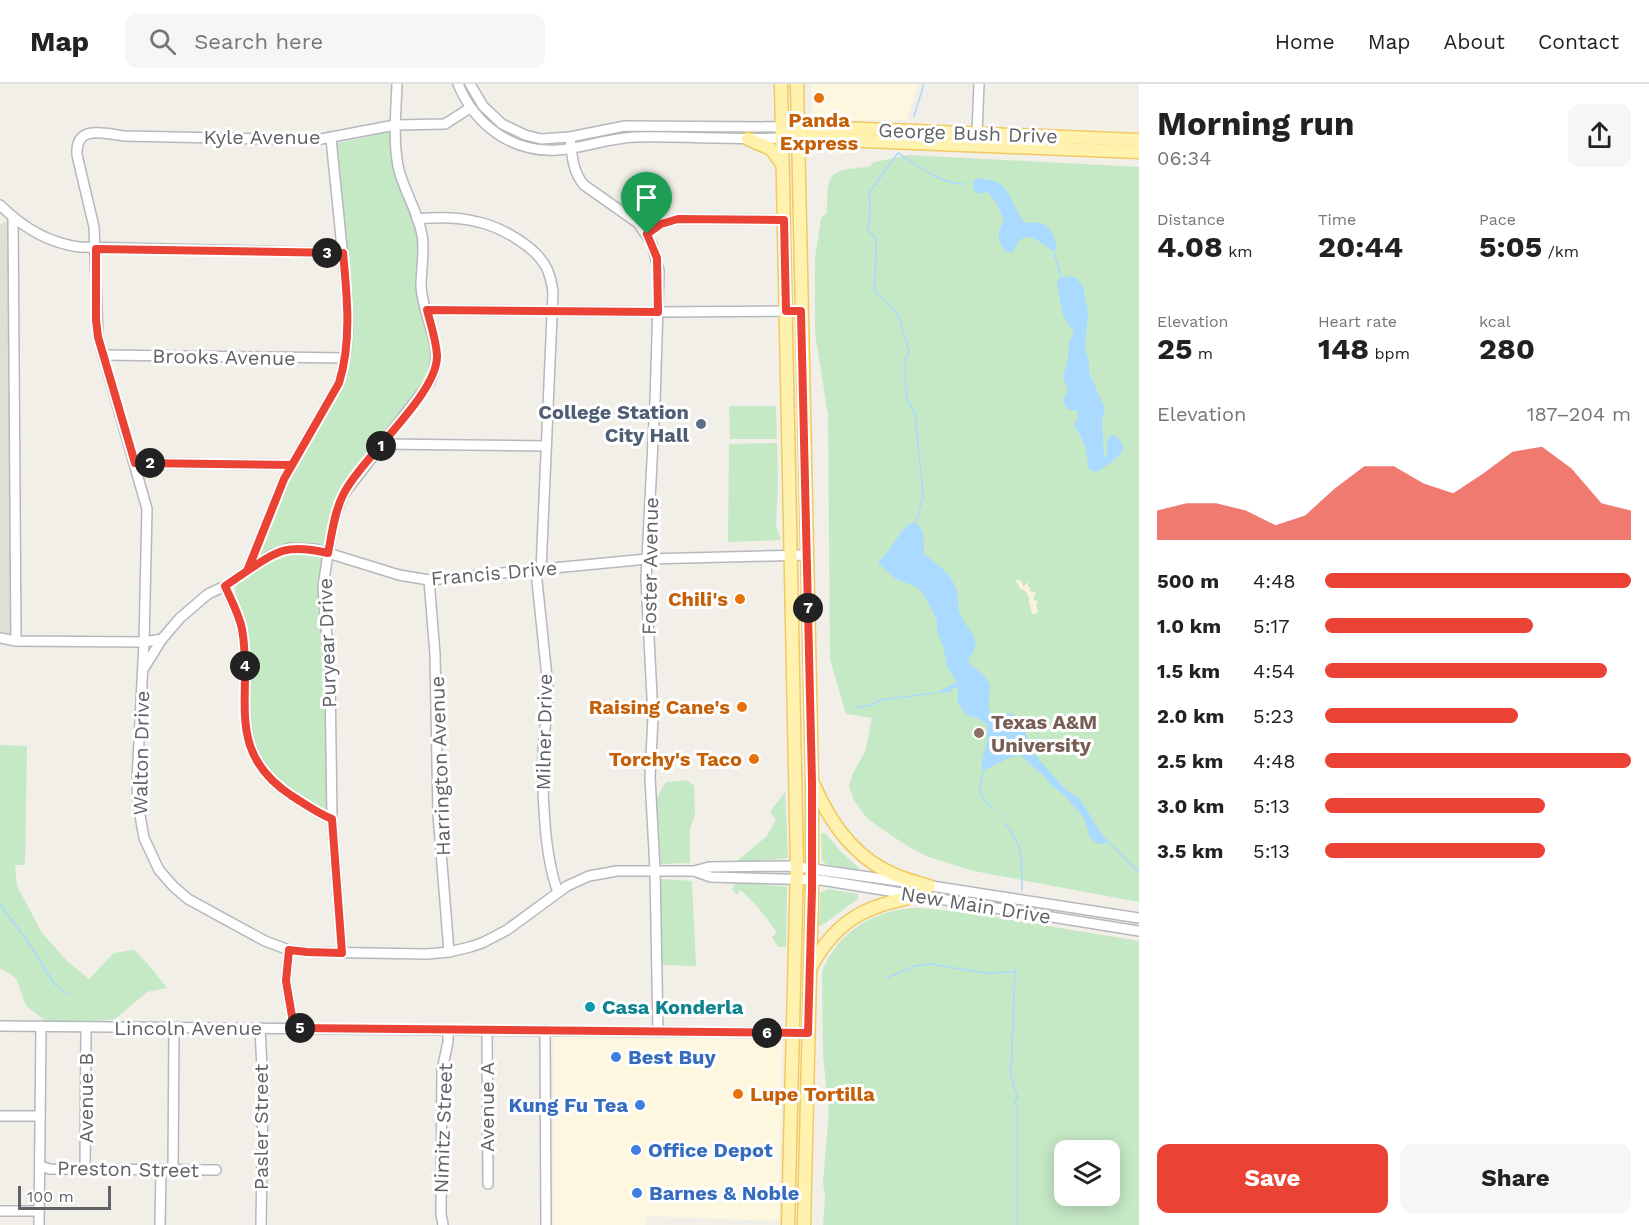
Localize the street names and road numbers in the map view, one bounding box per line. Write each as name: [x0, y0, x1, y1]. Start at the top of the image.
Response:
street label: George Bush Drive: [878, 118, 1058, 148]
street label: Kyle Avenue: [204, 125, 320, 149]
street label: Brooks Avenue: [152, 344, 296, 370]
street label: Foster Avenue: [637, 497, 663, 635]
street label: Francis Drive: [430, 556, 558, 590]
street label: Puryear Drive: [313, 578, 341, 708]
street label: Milner Drive: [531, 673, 557, 791]
street label: Harrington Avenue: [425, 676, 455, 856]
street label: Walton Drive: [128, 690, 154, 816]
street label: New Main Drive: [899, 881, 1053, 929]
street label: Lincoln Avenue: [114, 1016, 262, 1040]
street label: Avenue B: [74, 1053, 98, 1143]
street label: Nimitz Street: [429, 1062, 457, 1194]
street label: Avenue A: [475, 1062, 499, 1152]
street label: Pasler Street: [249, 1063, 273, 1190]
street label: Preston Street: [57, 1156, 200, 1182]

